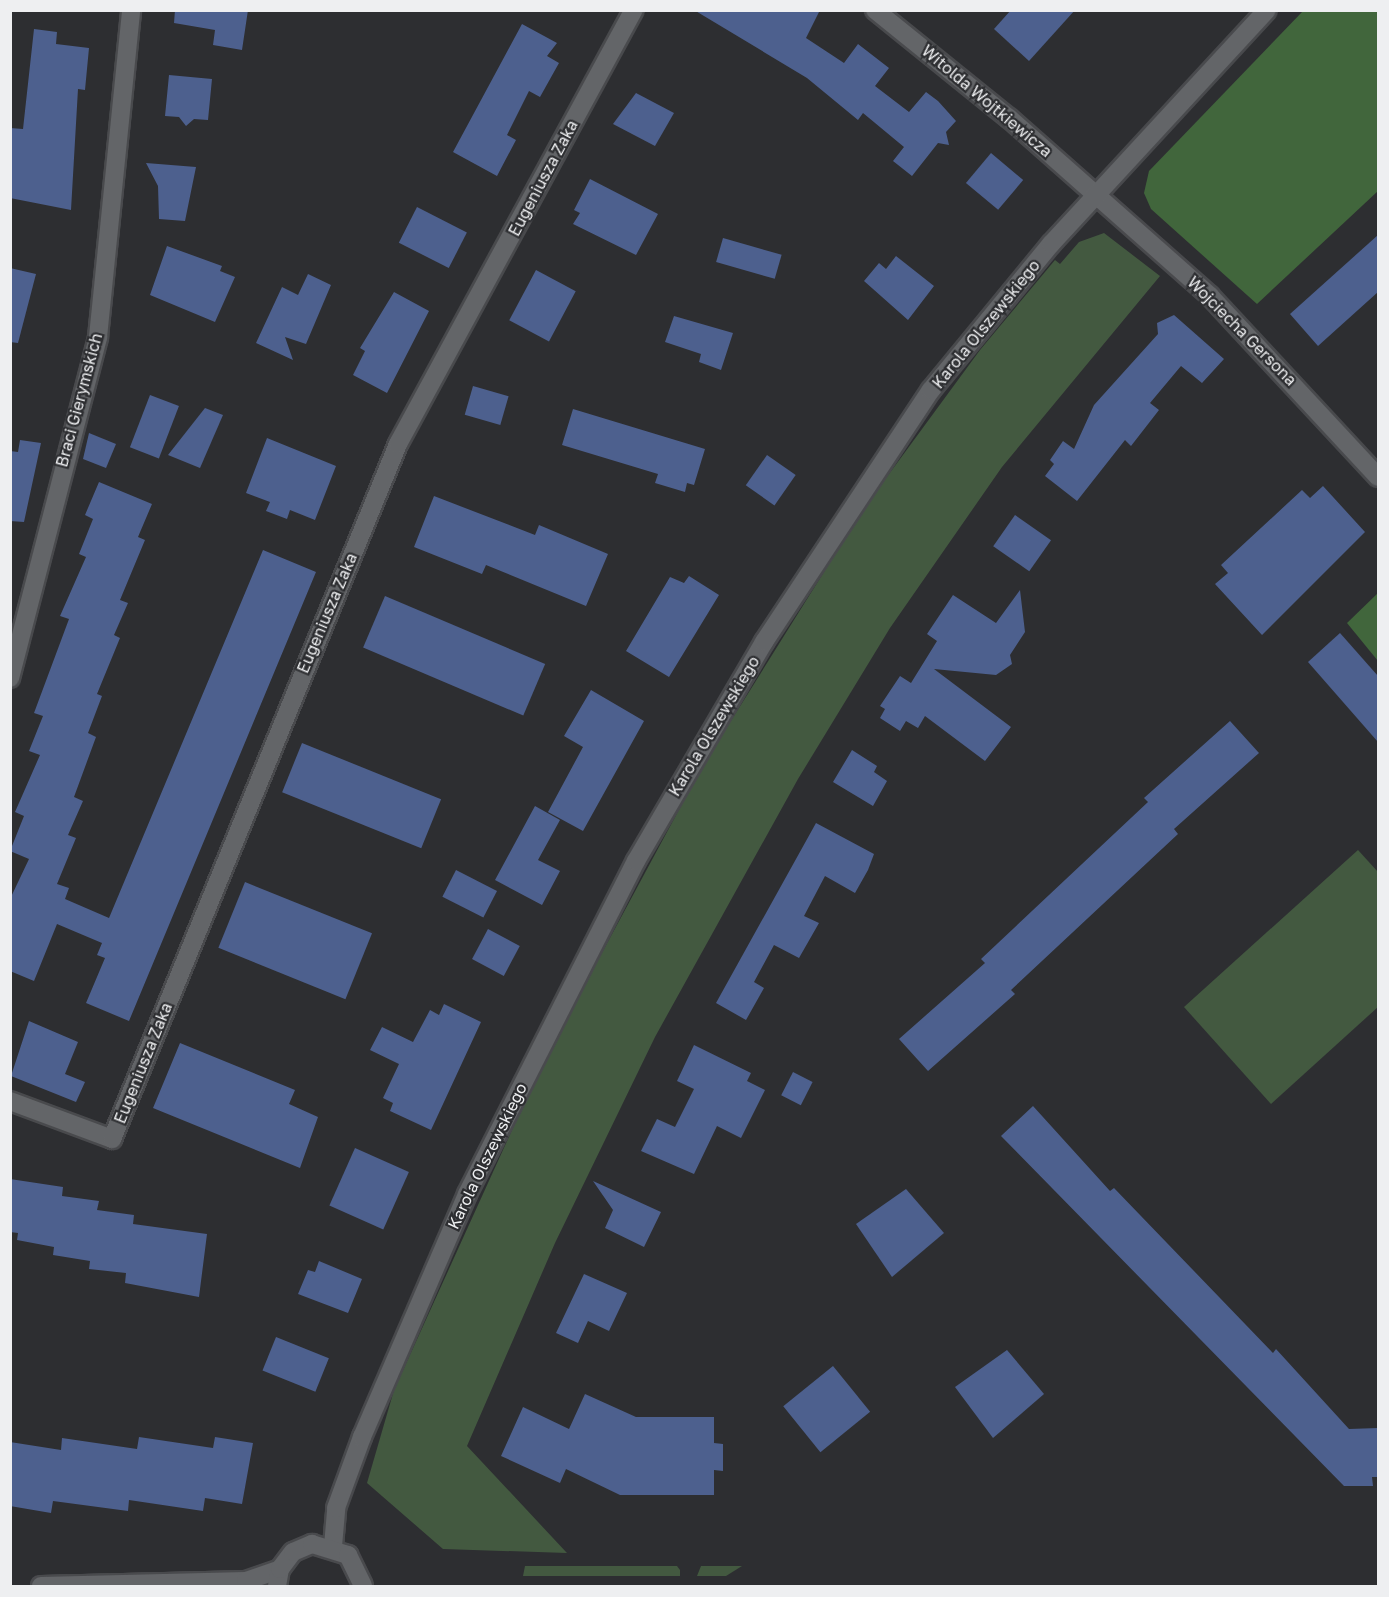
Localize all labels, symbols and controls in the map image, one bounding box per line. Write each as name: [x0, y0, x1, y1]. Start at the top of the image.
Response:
street label: Witolda Wojtkiewicza: [918, 41, 1056, 161]
street label: Eugeniusza Zaka: [504, 117, 582, 239]
street label: Karola Olszewskiego: [928, 256, 1044, 392]
street label: Wojciecha Gersona: [1184, 273, 1300, 389]
street label: Braci Gierymskich: [52, 331, 106, 469]
street label: Eugeniusza Zaka: [293, 550, 361, 676]
street label: Karola Olszewskiego: [665, 652, 763, 800]
street label: Eugeniusza Zaka: [110, 1000, 176, 1126]
street label: Karola Olszewskiego: [443, 1080, 531, 1232]

